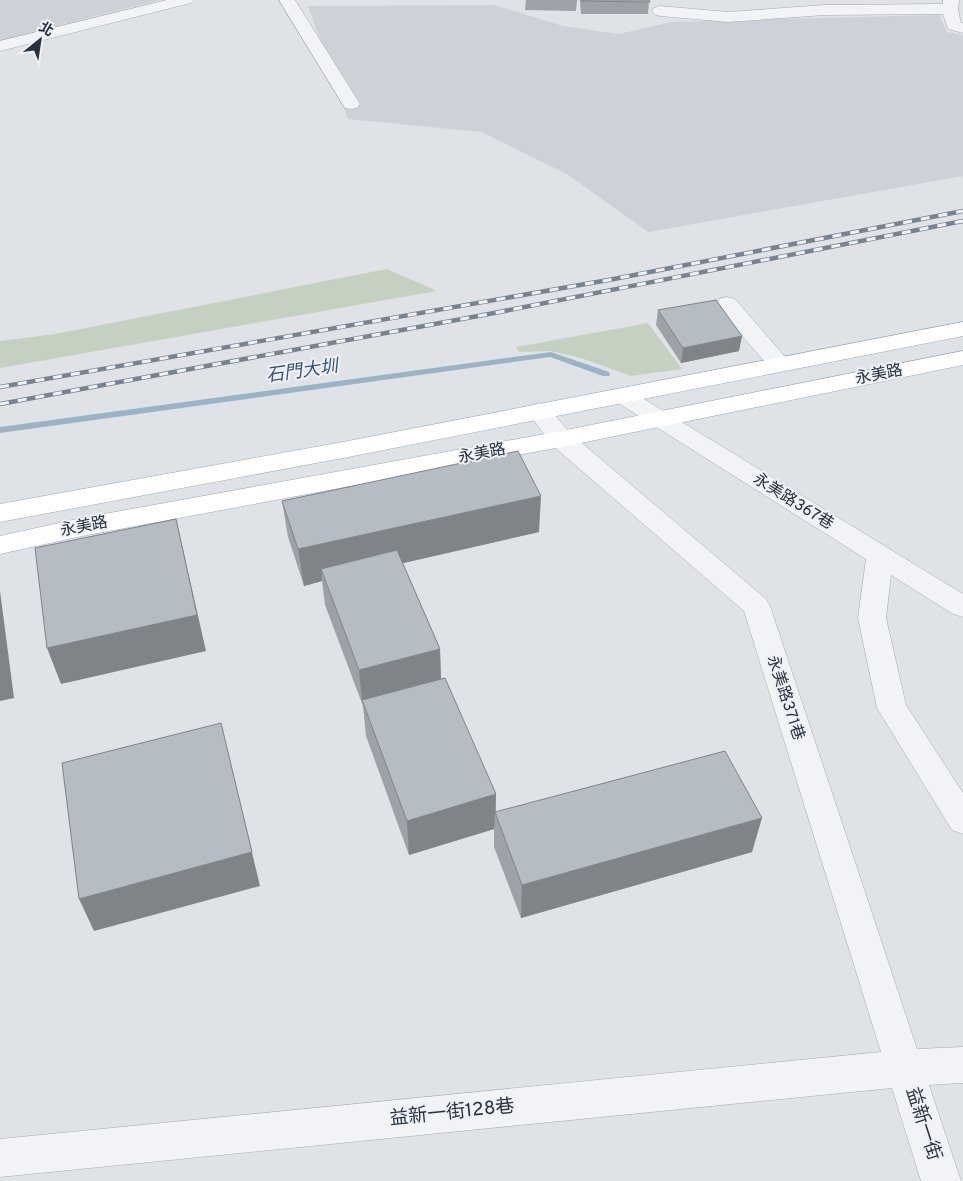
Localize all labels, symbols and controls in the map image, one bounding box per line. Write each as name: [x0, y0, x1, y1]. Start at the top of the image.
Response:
north arrow: [15, 15, 65, 65]
text: 北: [35, 19, 56, 41]
water label: 石門大圳: [265, 355, 342, 388]
street label: 永美路: [854, 361, 904, 389]
street label: 永美路: [457, 440, 507, 468]
street label: 永美路367巷: [749, 469, 837, 535]
street label: 永美路: [59, 513, 109, 541]
street label: 永美路371巷: [762, 653, 808, 743]
street label: 益新一街: [900, 1084, 946, 1164]
street label: 益新一街128巷: [388, 1095, 516, 1131]

